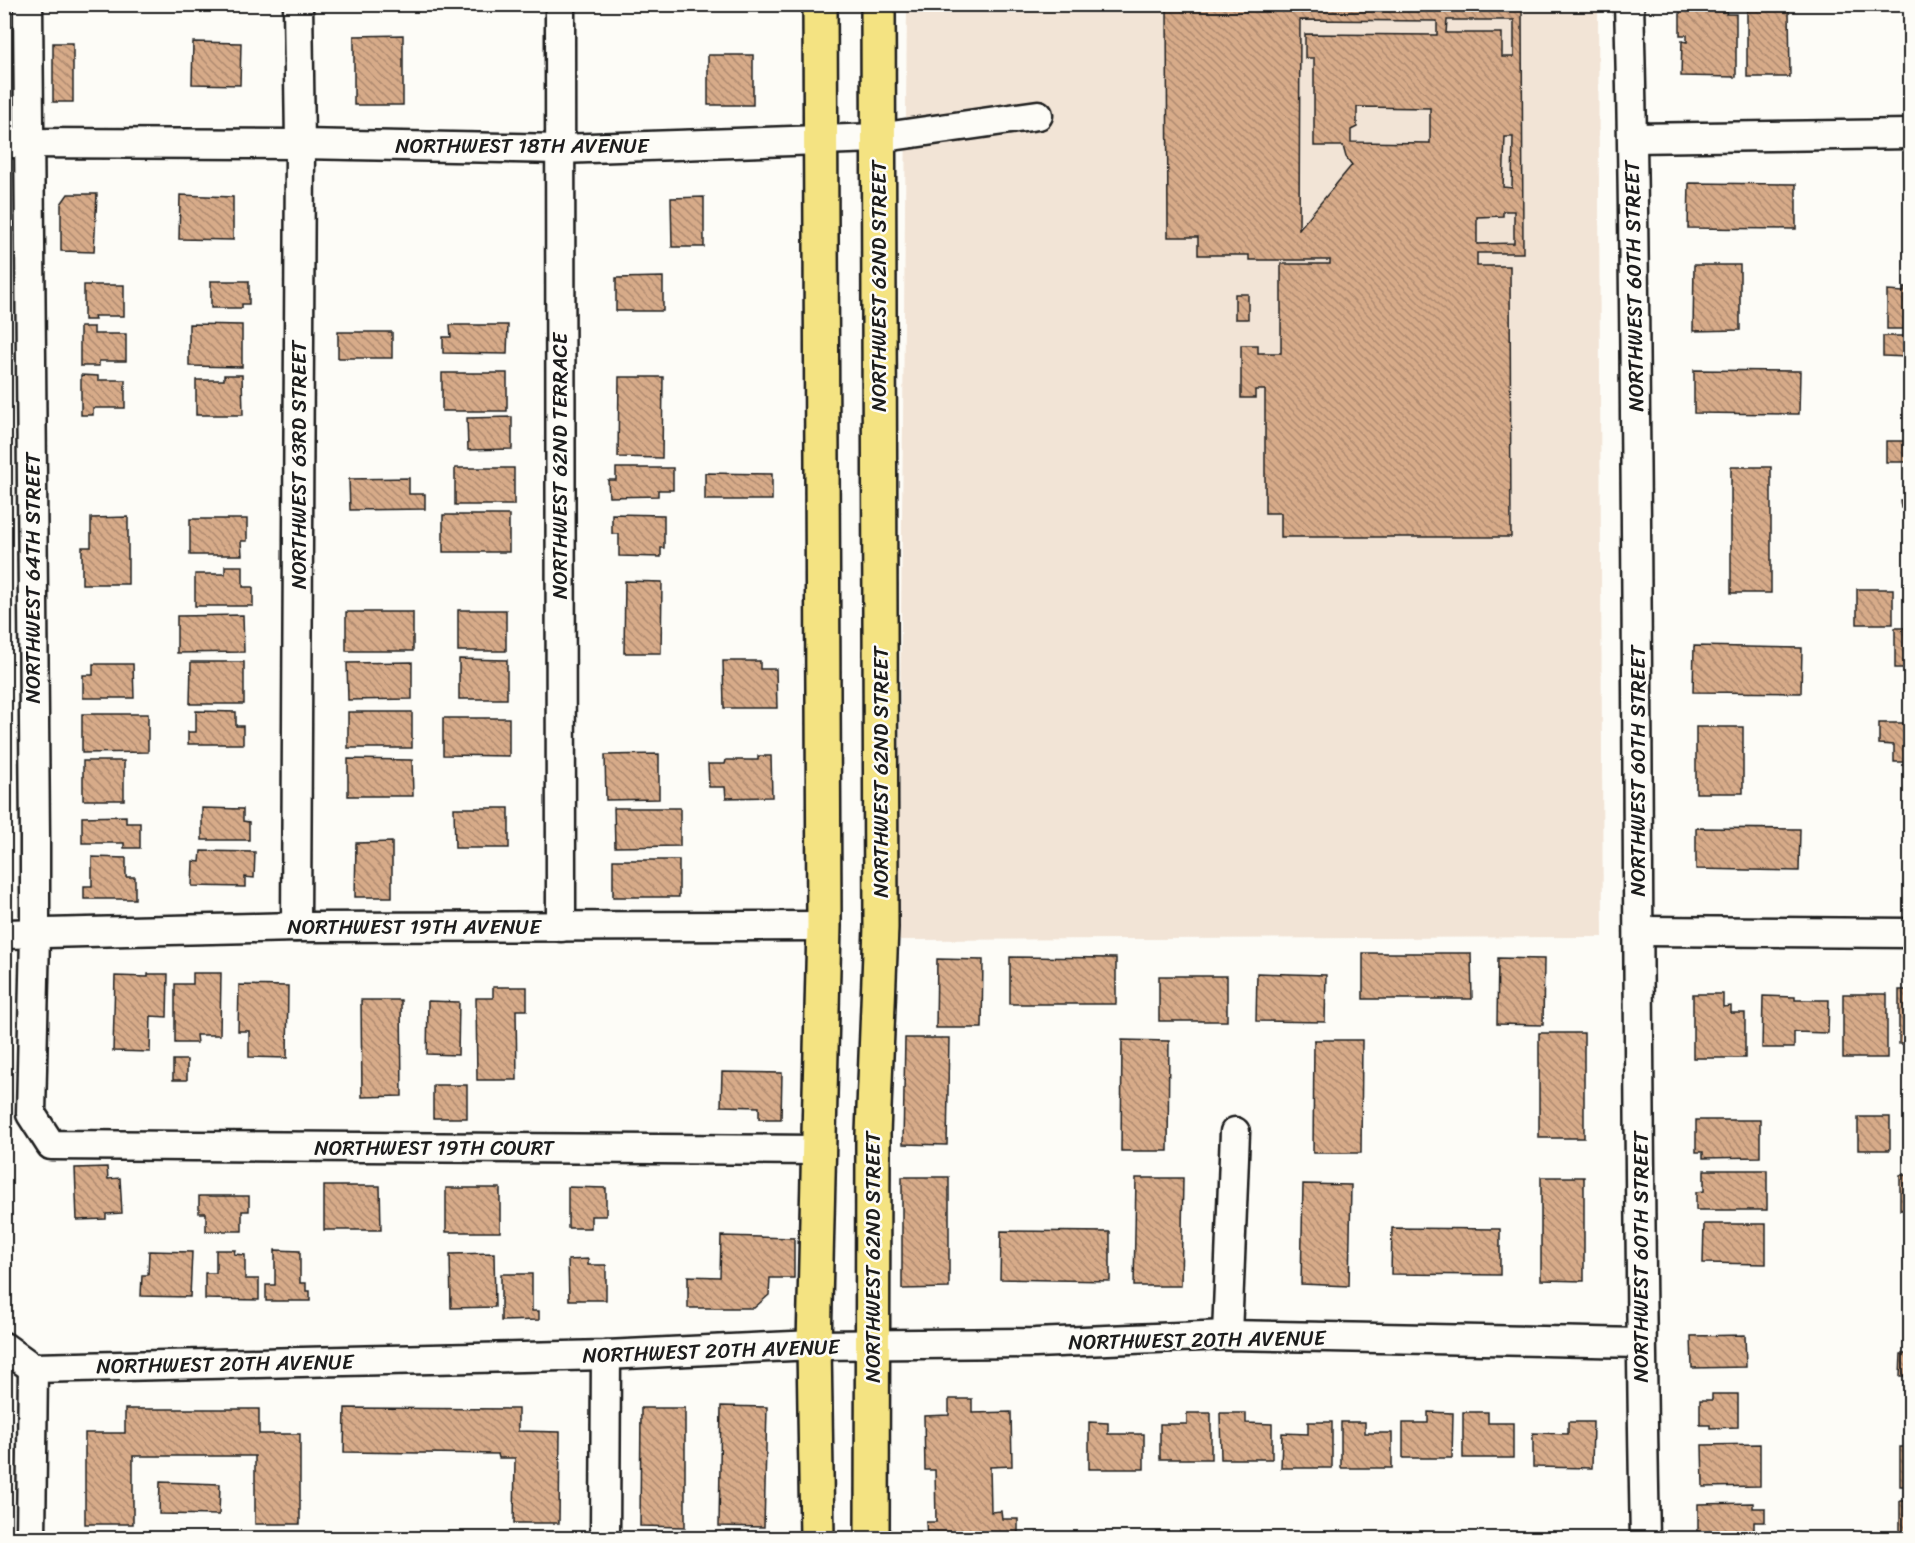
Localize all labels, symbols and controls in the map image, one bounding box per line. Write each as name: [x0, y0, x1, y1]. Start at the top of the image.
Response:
street label: NORTHWEST 18TH AVENUE: [395, 127, 650, 165]
street label: NORTHWEST 62ND STREET: [860, 159, 898, 412]
street label: NORTHWEST 60TH STREET: [1613, 159, 1655, 412]
street label: NORTHWEST 62ND TERRACE: [541, 331, 579, 599]
street label: NORTHWEST 63RD STREET: [280, 339, 318, 589]
street label: NORTHWEST 64TH STREET: [14, 451, 52, 704]
street label: NORTHWEST 60TH STREET: [1619, 644, 1657, 897]
street label: NORTHWEST 62ND STREET: [862, 645, 900, 898]
street label: NORTHWEST 19TH AVENUE: [287, 908, 542, 946]
street label: NORTHWEST 19TH COURT: [314, 1129, 555, 1167]
street label: NORTHWEST 62ND STREET: [854, 1130, 892, 1383]
street label: NORTHWEST 60TH STREET: [1622, 1130, 1660, 1383]
street label: NORTHWEST 20TH AVENUE: [1068, 1319, 1327, 1361]
street label: NORTHWEST 20TH AVENUE: [582, 1327, 842, 1374]
street label: NORTHWEST 20TH AVENUE: [96, 1343, 355, 1385]

